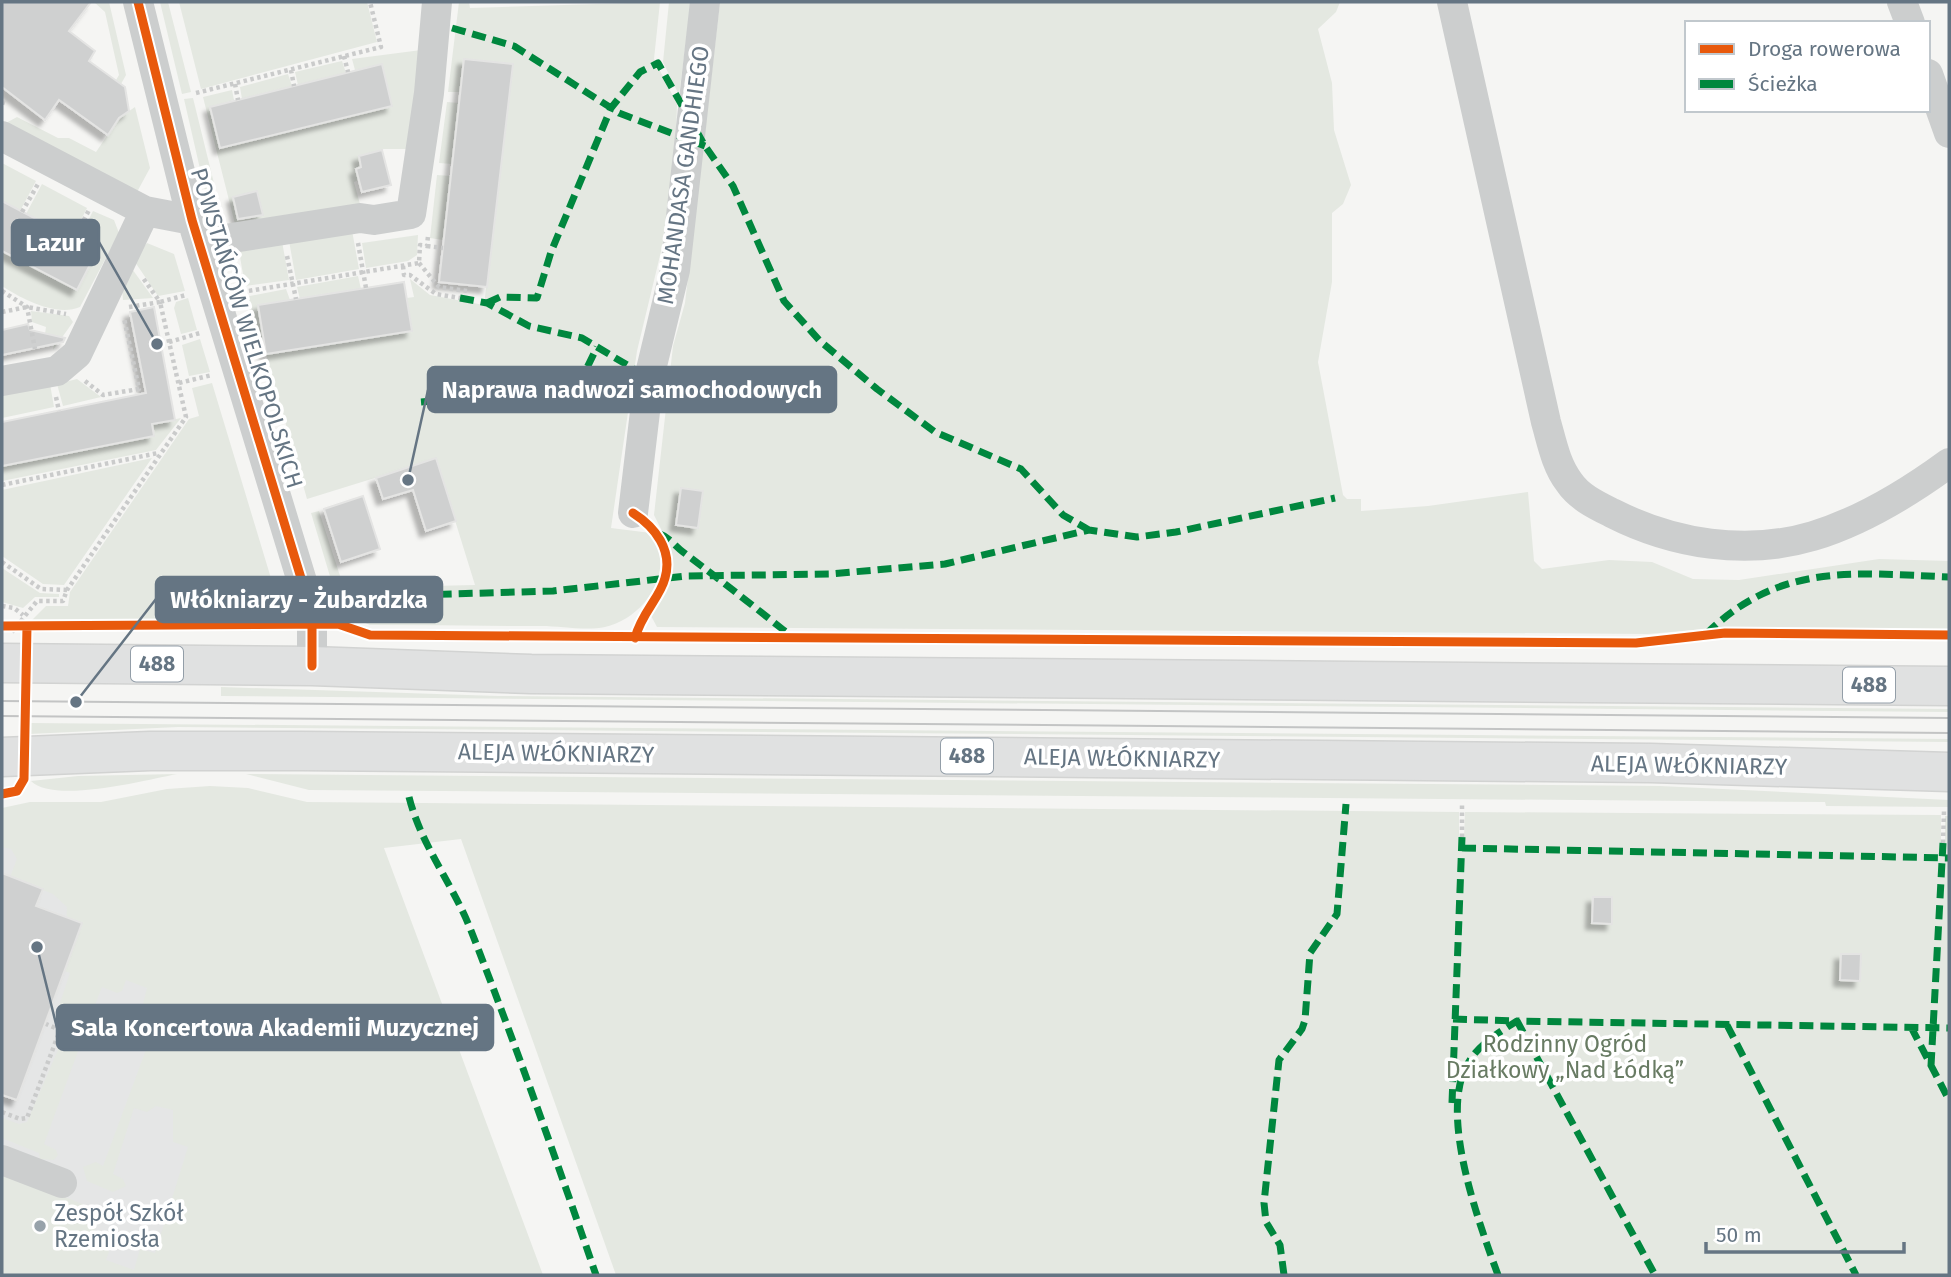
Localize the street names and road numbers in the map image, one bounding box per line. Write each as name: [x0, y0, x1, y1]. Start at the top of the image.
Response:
street label: MOHANDASA GANDHIEGO: [651, 44, 715, 306]
street label: POWSTAŃCÓW WIELKOPOLSKICH: [185, 164, 310, 492]
road number: 488: [131, 646, 183, 682]
road number: 488: [1843, 668, 1895, 702]
street label: ALEJA WŁÓKNIARZY: [458, 736, 655, 769]
road number: 488: [941, 738, 993, 774]
street label: ALEJA WŁÓKNIARZY: [1024, 741, 1221, 774]
street label: ALEJA WŁÓKNIARZY: [1591, 748, 1788, 781]

